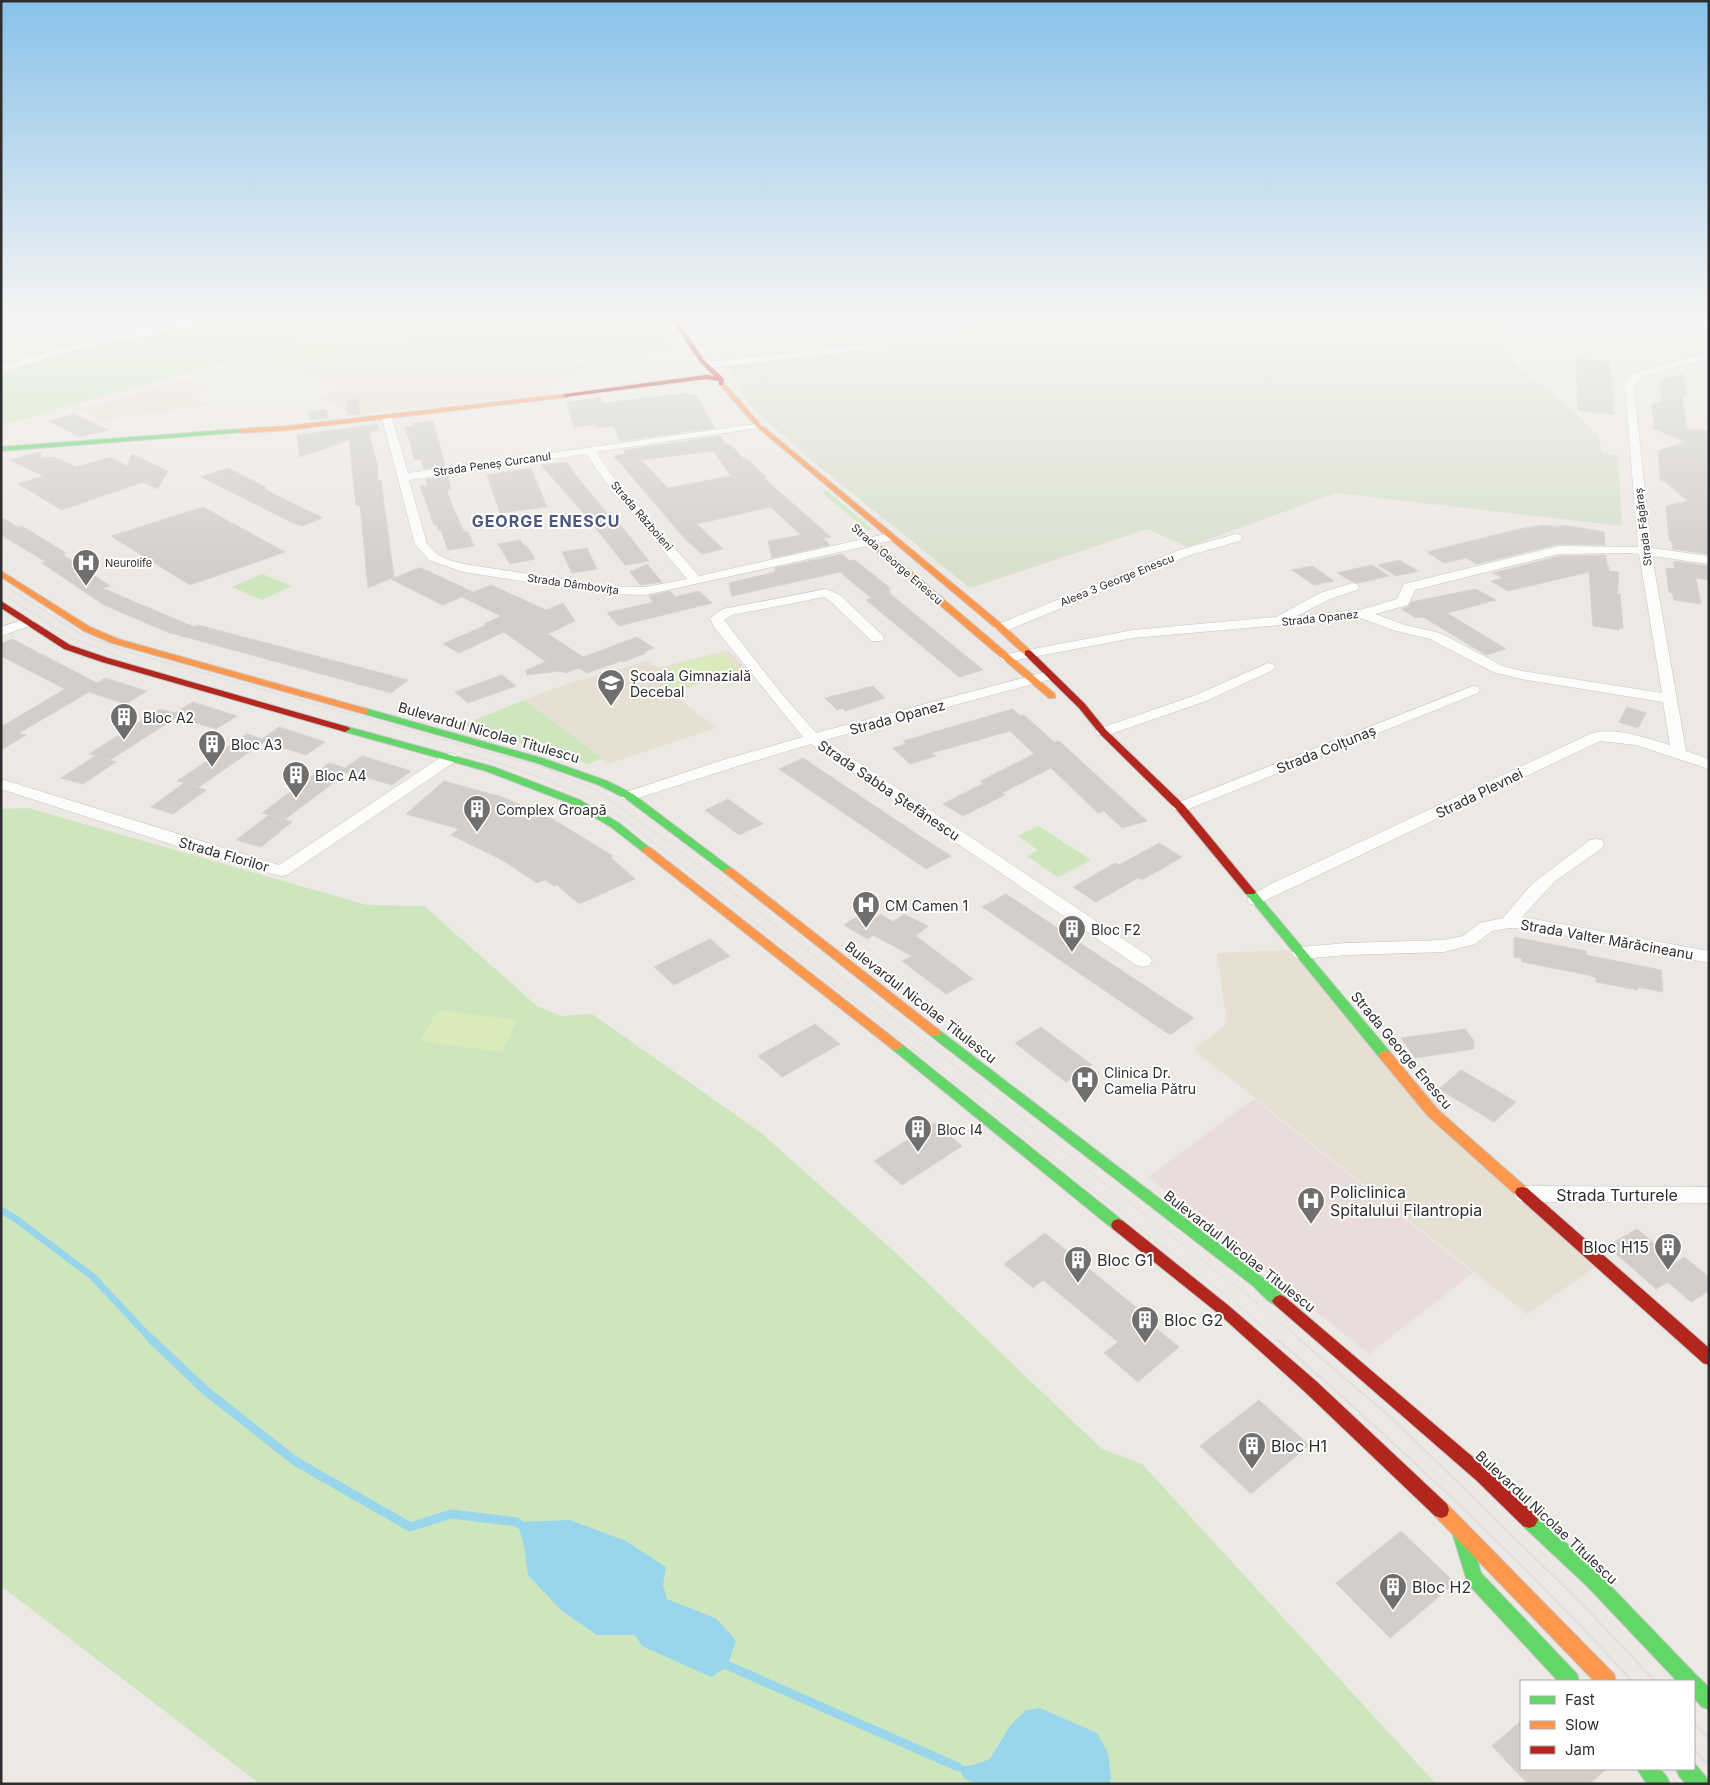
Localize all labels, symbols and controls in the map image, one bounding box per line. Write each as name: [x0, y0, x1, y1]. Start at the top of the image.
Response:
street label: Strada Peneș Curcanul: [432, 449, 552, 479]
street label: Strada Războieni: [608, 478, 676, 554]
street label: Strada Făgăraș: [1631, 487, 1655, 567]
district label: GEORGE ENESCU: [472, 511, 620, 531]
street label: Strada George Enescu: [848, 520, 946, 608]
hospital icon: Neurolife: [71, 548, 101, 587]
street label: Aleea 3 George Enescu: [1058, 551, 1176, 609]
place label: Neurolife: [105, 556, 152, 570]
street label: Strada Dâmbovița: [526, 571, 620, 597]
street label: Strada Opanez: [1281, 607, 1359, 629]
place label: Școala Gimnazială Decebal: [630, 667, 751, 700]
school or university icon: Școala Gimnazială Decebal: [596, 668, 626, 707]
street label: Strada Opanez: [847, 696, 947, 738]
street label: Bulevardul Nicolae Titulescu: [396, 698, 582, 766]
building icon: Bloc A2: [109, 702, 139, 741]
place label: Bloc A2: [143, 709, 194, 726]
street label: Strada Colțunaș: [1274, 721, 1379, 778]
building icon: Bloc A3: [197, 729, 227, 768]
place label: Bloc A3: [231, 736, 282, 753]
street label: Strada Sabba Ștefănescu: [814, 736, 963, 845]
building icon: Bloc A4: [281, 760, 311, 799]
street label: Strada Plevnei: [1433, 765, 1525, 821]
place label: Bloc A4: [315, 767, 367, 784]
building icon: Complex Groapă: [462, 794, 492, 833]
place label: Complex Groapă: [496, 801, 607, 818]
street label: Strada Florilor: [177, 833, 271, 875]
hospital icon: CM Camen 1: [851, 890, 881, 929]
place label: CM Camen 1: [885, 897, 968, 914]
building icon: Bloc F2: [1057, 914, 1087, 953]
street label: Strada Valter Mărăcineanu: [1519, 915, 1695, 963]
place label: Bloc F2: [1091, 921, 1141, 938]
street label: Bulevardul Nicolae Titulescu: [842, 937, 1000, 1067]
street label: Strada George Enescu: [1348, 988, 1456, 1112]
place label: Clinica Dr. Camelia Pătru: [1104, 1064, 1196, 1097]
hospital icon: Clinica Dr. Camelia Pătru: [1070, 1065, 1100, 1104]
building icon: Bloc I4: [903, 1114, 933, 1153]
place label: Bloc I4: [937, 1121, 983, 1138]
place label: Policlinica Spitalului Filantropia: [1330, 1182, 1482, 1220]
street label: Strada Turturele: [1556, 1185, 1678, 1205]
street label: Bulevardul Nicolae Titulescu: [1161, 1186, 1319, 1316]
hospital icon: Policlinica Spitalului Filantropia: [1296, 1186, 1326, 1225]
building icon: Bloc H15: [1653, 1232, 1683, 1271]
place label: Bloc H15: [1583, 1237, 1649, 1257]
building icon: Bloc G1: [1063, 1245, 1093, 1284]
place label: Bloc G1: [1097, 1250, 1153, 1270]
building icon: Bloc G2: [1130, 1305, 1160, 1344]
place label: Bloc G2: [1164, 1310, 1223, 1330]
building icon: Bloc H1: [1237, 1431, 1267, 1470]
place label: Bloc H1: [1271, 1436, 1327, 1456]
street label: Bulevardul Nicolae Titulescu: [1473, 1447, 1621, 1587]
building icon: Bloc H2: [1378, 1572, 1408, 1611]
place label: Bloc H2: [1412, 1577, 1471, 1597]
legend: [1520, 1680, 1695, 1770]
text: Fast: [1565, 1690, 1595, 1709]
text: Slow: [1565, 1715, 1599, 1734]
text: Jam: [1565, 1740, 1595, 1759]

